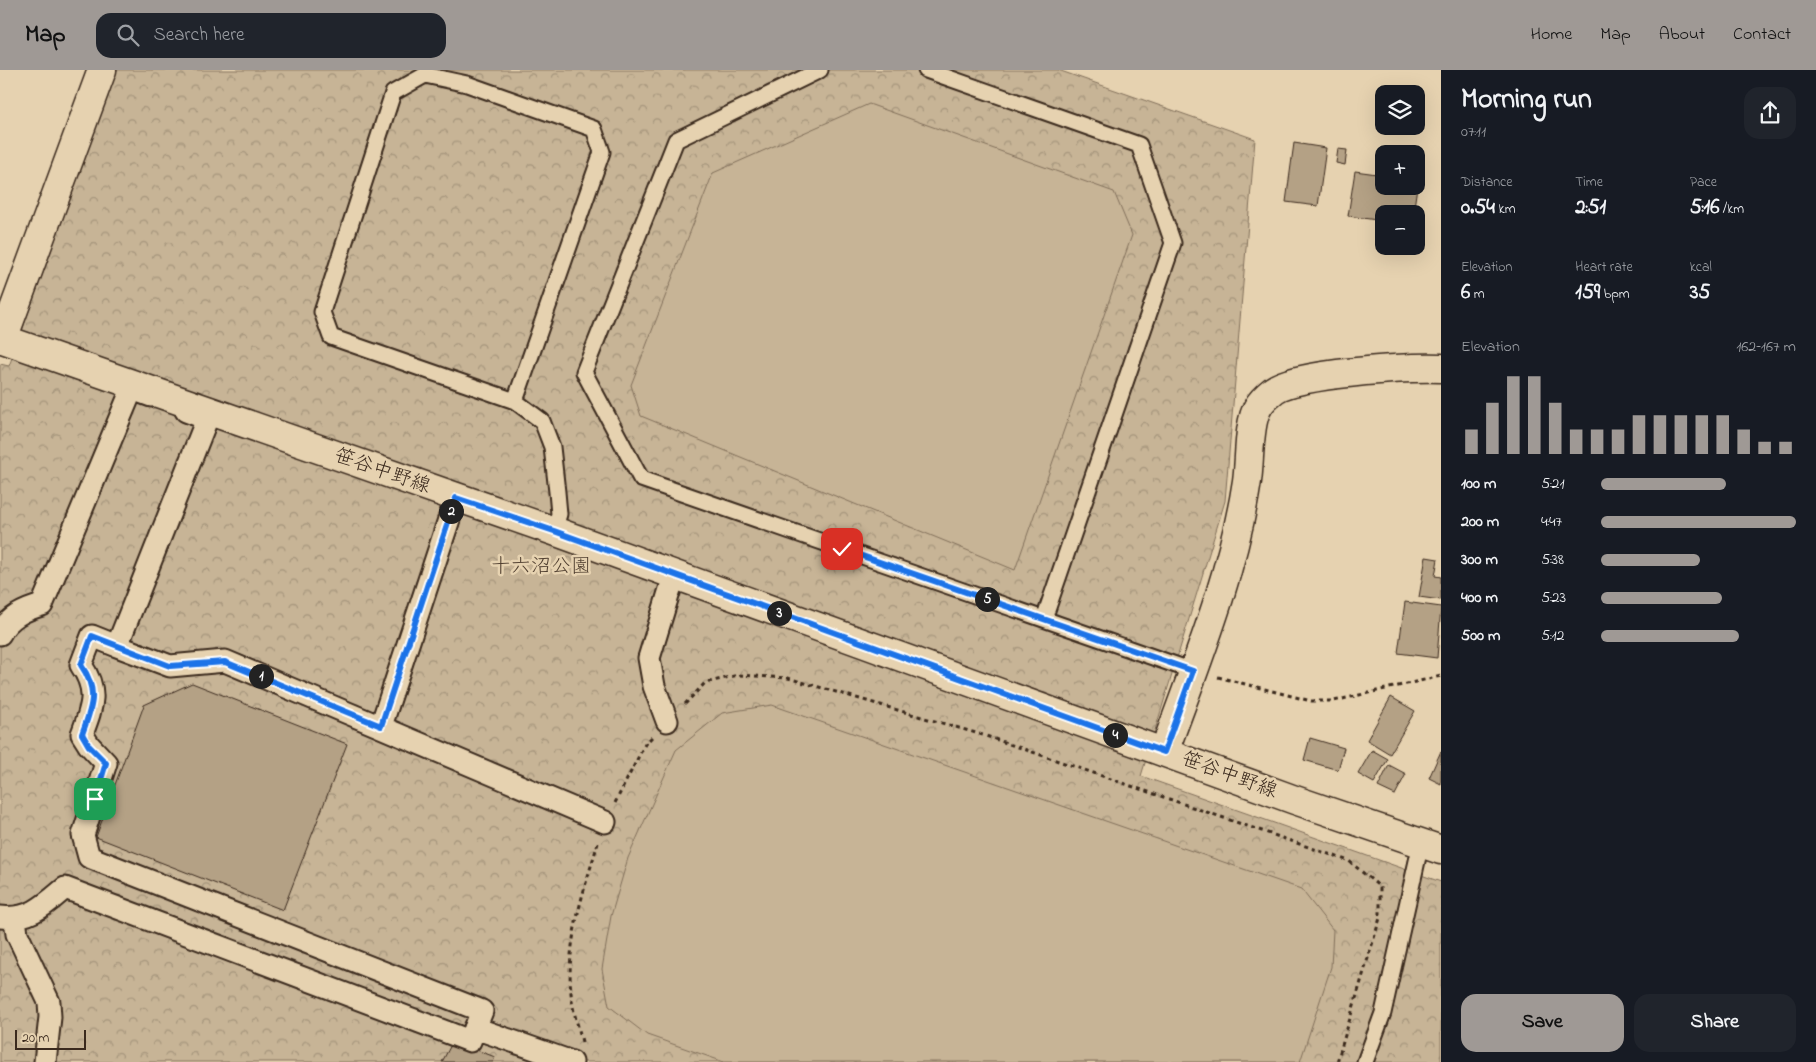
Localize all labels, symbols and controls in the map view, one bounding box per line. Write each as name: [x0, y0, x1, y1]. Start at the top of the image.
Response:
search box: [96, 13, 446, 58]
text: Map: [25, 18, 66, 53]
icon: search: [114, 21, 142, 49]
text: Search here: [154, 22, 245, 49]
text: Home: [1531, 22, 1572, 48]
text: Map: [1600, 22, 1631, 48]
text: About: [1659, 22, 1705, 48]
text: Contact: [1733, 22, 1791, 48]
text: Morning run: [1461, 80, 1592, 121]
map controls: [1375, 85, 1425, 255]
button: layers: [1375, 85, 1425, 135]
button: share: [1744, 87, 1796, 139]
text: 07:11: [1461, 120, 1486, 144]
button: +: [1375, 145, 1425, 195]
text: Distance: [1461, 172, 1513, 193]
text: Time: [1575, 172, 1603, 193]
text: Pace: [1690, 172, 1717, 193]
text: 0.54: [1461, 193, 1495, 223]
text: 2:51: [1575, 193, 1606, 223]
text: 5:16: [1690, 193, 1719, 223]
text: km: [1495, 199, 1516, 220]
text: /km: [1719, 199, 1744, 220]
button: −: [1375, 205, 1425, 255]
text: Elevation: [1461, 257, 1512, 278]
text: Heart rate: [1575, 257, 1633, 278]
text: kcal: [1690, 257, 1712, 278]
text: 6: [1461, 278, 1470, 308]
text: 159: [1575, 278, 1600, 308]
text: 35: [1690, 278, 1710, 308]
text: m: [1470, 284, 1485, 305]
text: bpm: [1600, 284, 1630, 305]
text: Elevation: [1461, 335, 1520, 359]
text: 162–167 m: [1736, 335, 1796, 359]
street label: 笹谷中野線: [330, 442, 434, 502]
text: 100 m: [1461, 472, 1496, 496]
text: 5:21: [1541, 472, 1565, 496]
pin: 2: [438, 498, 464, 524]
text: 2: [448, 501, 455, 522]
text: 200 m: [1461, 510, 1499, 534]
text: 4:47: [1541, 510, 1562, 534]
pin: [821, 528, 863, 570]
icon: check: [828, 535, 856, 563]
text: 300 m: [1461, 548, 1498, 572]
text: 5:38: [1541, 548, 1564, 572]
park label: 十六沼公園: [491, 553, 591, 582]
pin: 5: [974, 586, 1000, 612]
text: 400 m: [1461, 586, 1498, 610]
text: 5:23: [1541, 586, 1566, 610]
text: 5: [983, 589, 992, 610]
pin: 3: [766, 600, 792, 626]
text: 3: [777, 603, 782, 624]
text: 500 m: [1461, 624, 1500, 648]
text: 5:12: [1541, 624, 1565, 648]
pin: 1: [248, 664, 274, 688]
text: 1: [259, 666, 264, 687]
pin: 4: [1102, 722, 1128, 748]
text: 4: [1113, 725, 1118, 746]
street label: 笹谷中野線: [1177, 745, 1281, 807]
pin: [74, 778, 116, 820]
icon: arrive: [81, 785, 109, 813]
button: Save: [1461, 994, 1624, 1052]
button: Share: [1634, 994, 1796, 1052]
scale bar: [15, 1027, 86, 1050]
text: 20 m: [22, 1028, 49, 1049]

